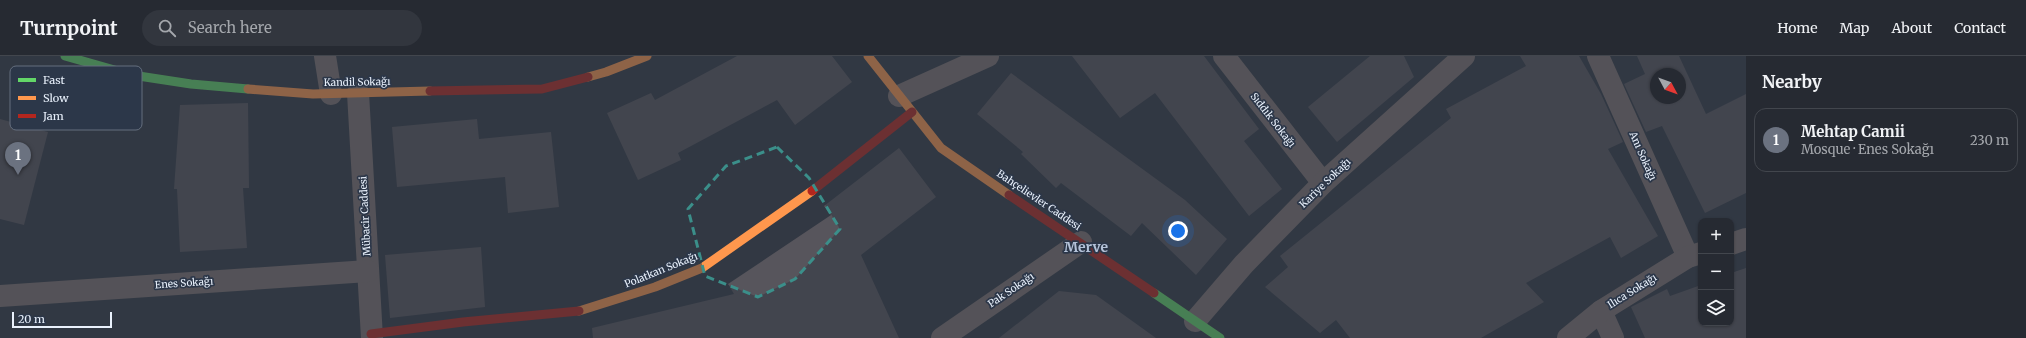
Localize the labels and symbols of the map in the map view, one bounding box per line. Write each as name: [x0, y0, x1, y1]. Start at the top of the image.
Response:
legend: [10, 66, 142, 130]
north arrow: [1650, 68, 1686, 104]
text: Fast: [43, 73, 66, 87]
street label: Kandil Sokağı: [323, 75, 391, 89]
street label: Sıddık Sokağı: [1248, 90, 1298, 150]
text: Slow: [43, 91, 69, 105]
text: Jam: [42, 109, 64, 123]
street label: Anı Sokağı: [1626, 129, 1660, 182]
pin: 1: [5, 142, 31, 175]
street label: Kariye Sokağı: [1297, 155, 1353, 211]
street label: Bahçelievler Caddesi: [994, 167, 1084, 233]
street label: Mübacir Caddesi: [356, 176, 374, 256]
your location: [1168, 221, 1188, 241]
district label: Merve: [1064, 238, 1109, 256]
street label: Polatkan Sokağı: [622, 249, 700, 291]
street label: Pak Sokağı: [985, 270, 1037, 310]
street label: Ilıca Sokağı: [1605, 271, 1659, 311]
street label: Enes Sokağı: [154, 274, 214, 292]
scale bar: [12, 310, 112, 329]

